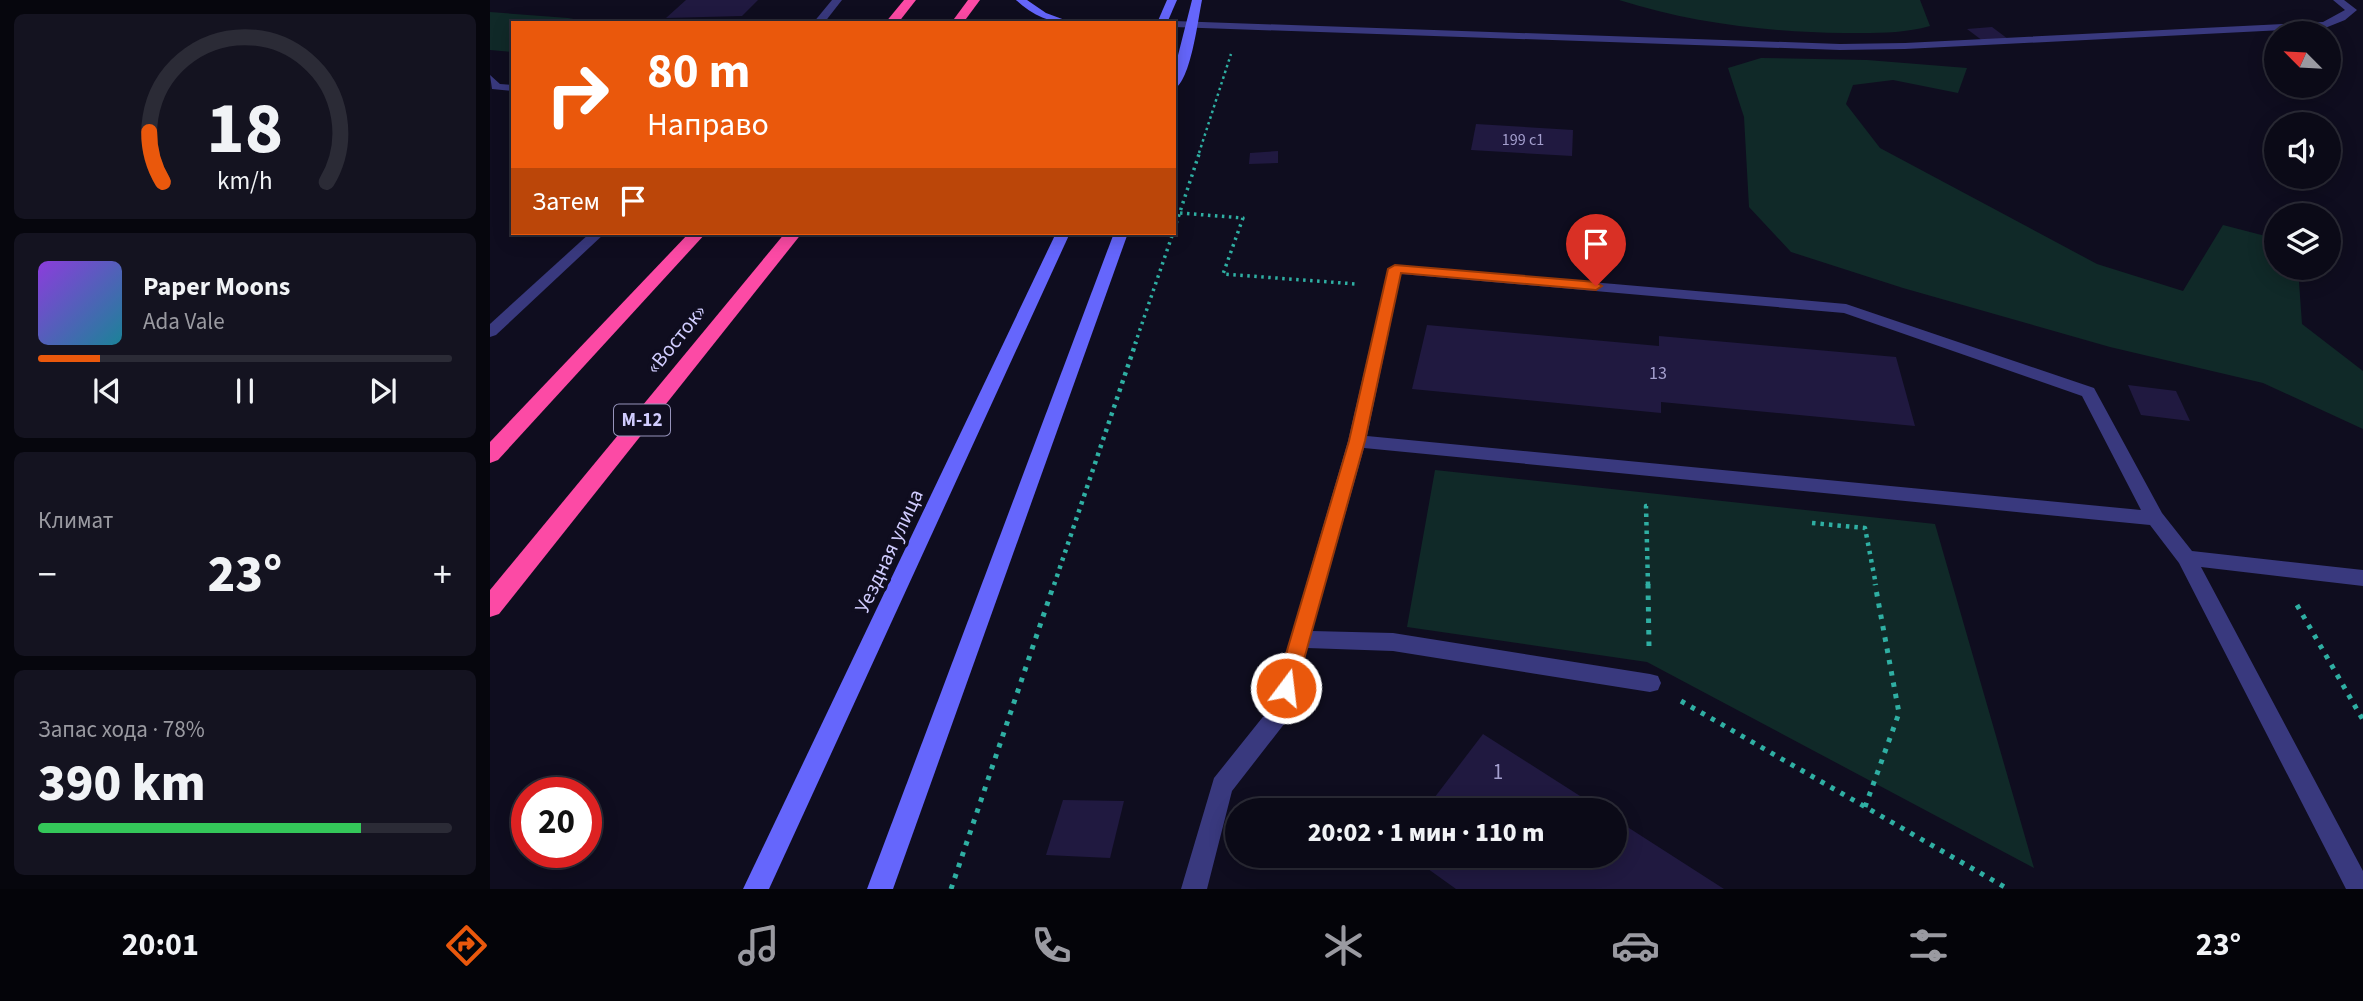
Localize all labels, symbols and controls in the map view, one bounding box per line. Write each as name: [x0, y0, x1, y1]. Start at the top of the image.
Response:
north arrow: [2264, 21, 2342, 98]
map controls: [2264, 21, 2341, 280]
text: 80 m: [647, 37, 751, 107]
icon: right: [532, 49, 623, 140]
text: 18: [207, 78, 283, 182]
text: Направо: [647, 102, 769, 148]
button: sound: [2264, 112, 2341, 189]
house number: 199 с1: [1502, 129, 1544, 151]
text: km/h: [217, 163, 273, 199]
icon: arrive: [614, 182, 652, 220]
text: Затем: [532, 183, 600, 220]
button: layers: [2264, 203, 2341, 280]
pin: [1566, 214, 1626, 286]
icon: arrive: [1577, 225, 1615, 263]
text: Paper Moons: [143, 268, 290, 305]
street label: «Восток»: [639, 298, 713, 380]
text: Ada Vale: [143, 305, 225, 338]
house number: 13: [1649, 361, 1667, 386]
icon: previous: [88, 372, 126, 410]
icon: pause: [226, 372, 264, 410]
icon: next: [364, 372, 402, 410]
road number: М-12: [614, 404, 670, 436]
street label: Уездная улица: [847, 484, 931, 618]
text: Климат: [38, 504, 113, 537]
text: 23°: [208, 538, 282, 612]
text: −: [38, 548, 57, 602]
text: +: [433, 548, 452, 602]
position arrow: [1249, 651, 1323, 725]
text: Запас хода · 78%: [38, 713, 205, 746]
text: 390 km: [38, 747, 206, 821]
house number: 1: [1493, 757, 1503, 787]
speed limit sign: 20: [511, 777, 602, 868]
text: 20:02 · 1 мин · 110 m: [1308, 814, 1544, 851]
icon: directions: [442, 921, 491, 970]
icon: music: [734, 921, 783, 970]
icon: phone: [1027, 921, 1076, 970]
icon: climate: [1319, 921, 1368, 970]
icon: car: [1611, 921, 1660, 970]
icon: filters: [1904, 921, 1953, 970]
text: 20:01: [122, 922, 199, 968]
text: 23°: [2196, 922, 2241, 968]

